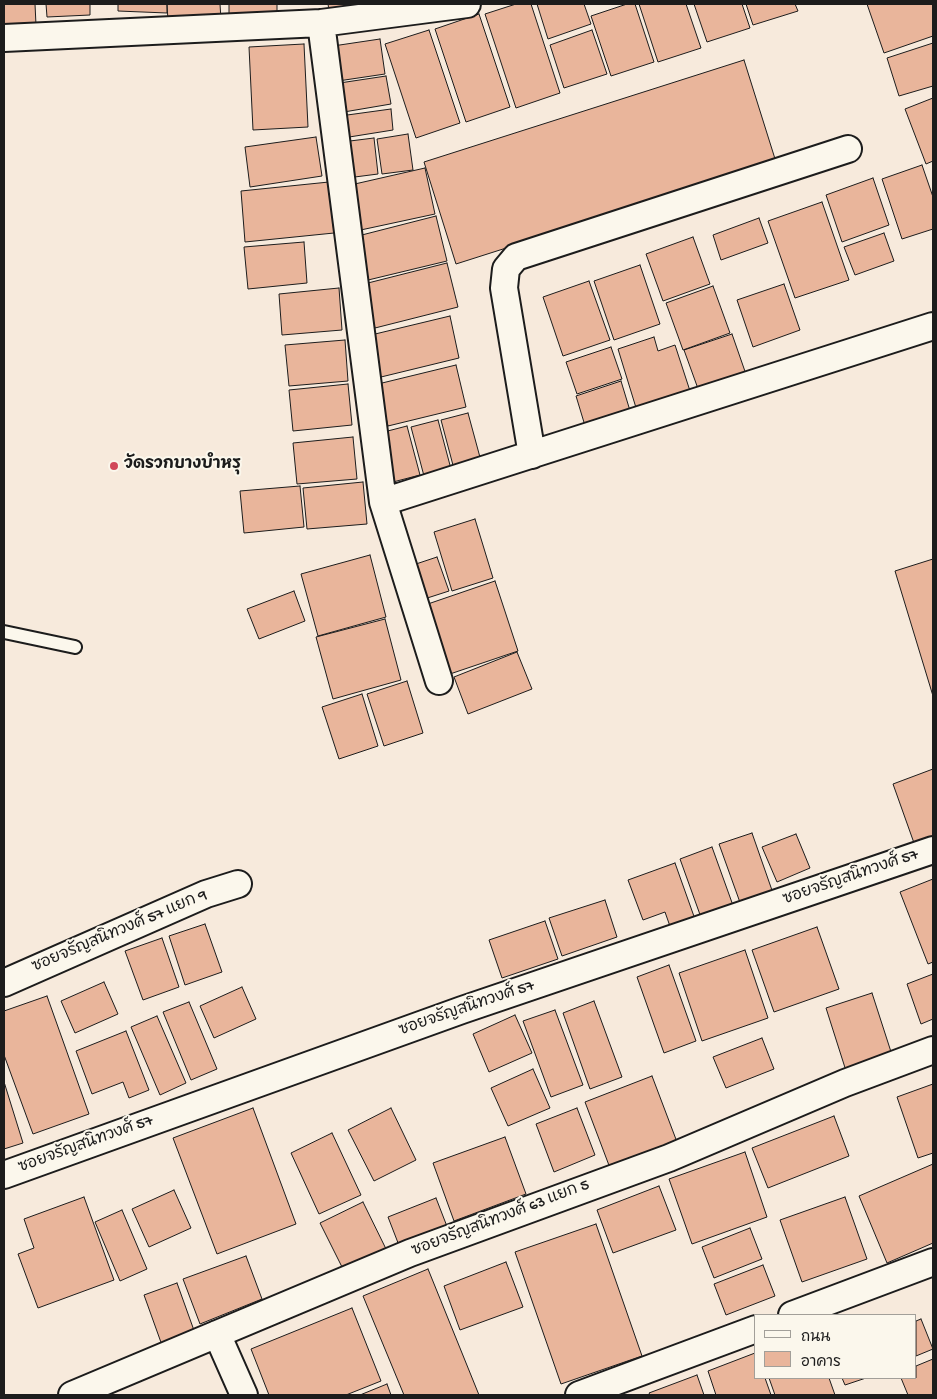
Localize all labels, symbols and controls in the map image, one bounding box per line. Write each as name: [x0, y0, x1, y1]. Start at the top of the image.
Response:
place label: วัดรวกบางบำหรุ: [124, 456, 241, 476]
marker: วัดรวกบางบำหรุ: [108, 460, 120, 472]
street label: ซอยจรัญสนิทวงศ์ 57: [781, 846, 921, 910]
street label: ซอยจรัญสนิทวงศ์ 57 แยก 9: [29, 886, 211, 978]
street label: ซอยจรัญสนิทวงศ์ 57: [397, 977, 537, 1041]
street label: ซอยจรัญสนิทวงศ์ 57: [16, 1112, 156, 1178]
street label: ซอยจรัญสนิทวงศ์ 63 แยก 5: [410, 1176, 592, 1262]
legend: [754, 1314, 917, 1379]
text: ถนน: [801, 1329, 830, 1347]
text: อาคาร: [801, 1354, 841, 1372]

